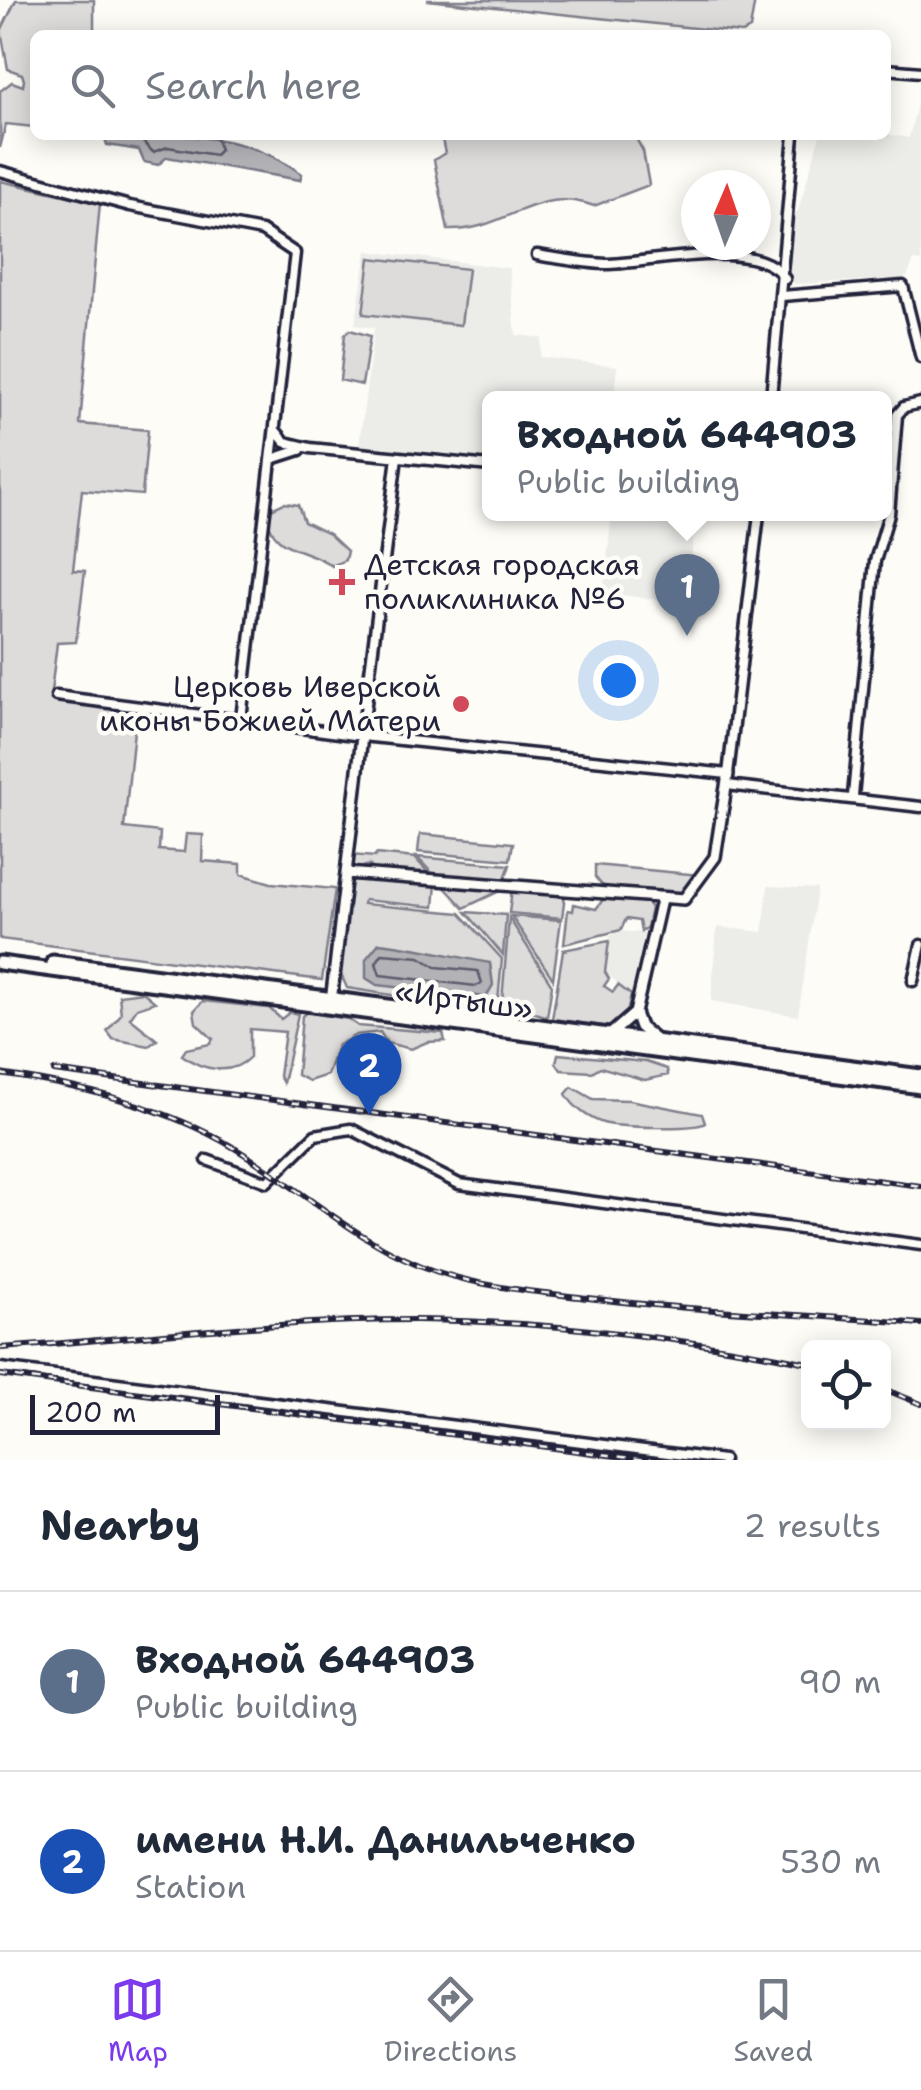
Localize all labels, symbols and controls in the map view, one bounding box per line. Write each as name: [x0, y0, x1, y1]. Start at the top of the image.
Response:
search box: [30, 30, 891, 140]
icon: search: [65, 58, 120, 113]
text: Search here: [145, 60, 362, 111]
north arrow: [681, 170, 771, 260]
popup: [482, 391, 892, 521]
text: Входной 644903: [517, 409, 857, 460]
text: Public building: [517, 460, 740, 503]
place label: Детская городская поликлиника №6: [364, 544, 640, 619]
pin: 1: [654, 554, 720, 636]
marker: Детская городская поликлиника №6: [329, 569, 355, 595]
your location: [593, 655, 644, 706]
place label: Церковь Иверской иконы Божией Матери: [99, 666, 441, 741]
marker: Церковь Иверской иконы Божией Матери: [450, 693, 472, 715]
street label: «Иртыш»: [393, 970, 535, 1029]
pin: 2: [336, 1032, 402, 1115]
map controls: [801, 1340, 891, 1430]
button: locate: [801, 1340, 891, 1430]
scale bar: [30, 1390, 220, 1434]
text: 200 m: [45, 1393, 136, 1431]
text: Nearby: [40, 1497, 200, 1553]
text: 2 results: [744, 1504, 881, 1547]
text: Входной 644903: [135, 1634, 475, 1685]
text: 1: [65, 1660, 80, 1703]
text: 90 m: [798, 1660, 881, 1703]
text: Public building: [135, 1685, 358, 1728]
text: имени Н.И. Данильченко: [135, 1814, 636, 1865]
text: 2: [61, 1840, 84, 1883]
text: 530 m: [780, 1840, 881, 1883]
text: Station: [135, 1865, 246, 1908]
tab: Map: [108, 1972, 168, 2070]
tab: Directions: [384, 1972, 517, 2070]
tab: Saved: [733, 1972, 813, 2070]

